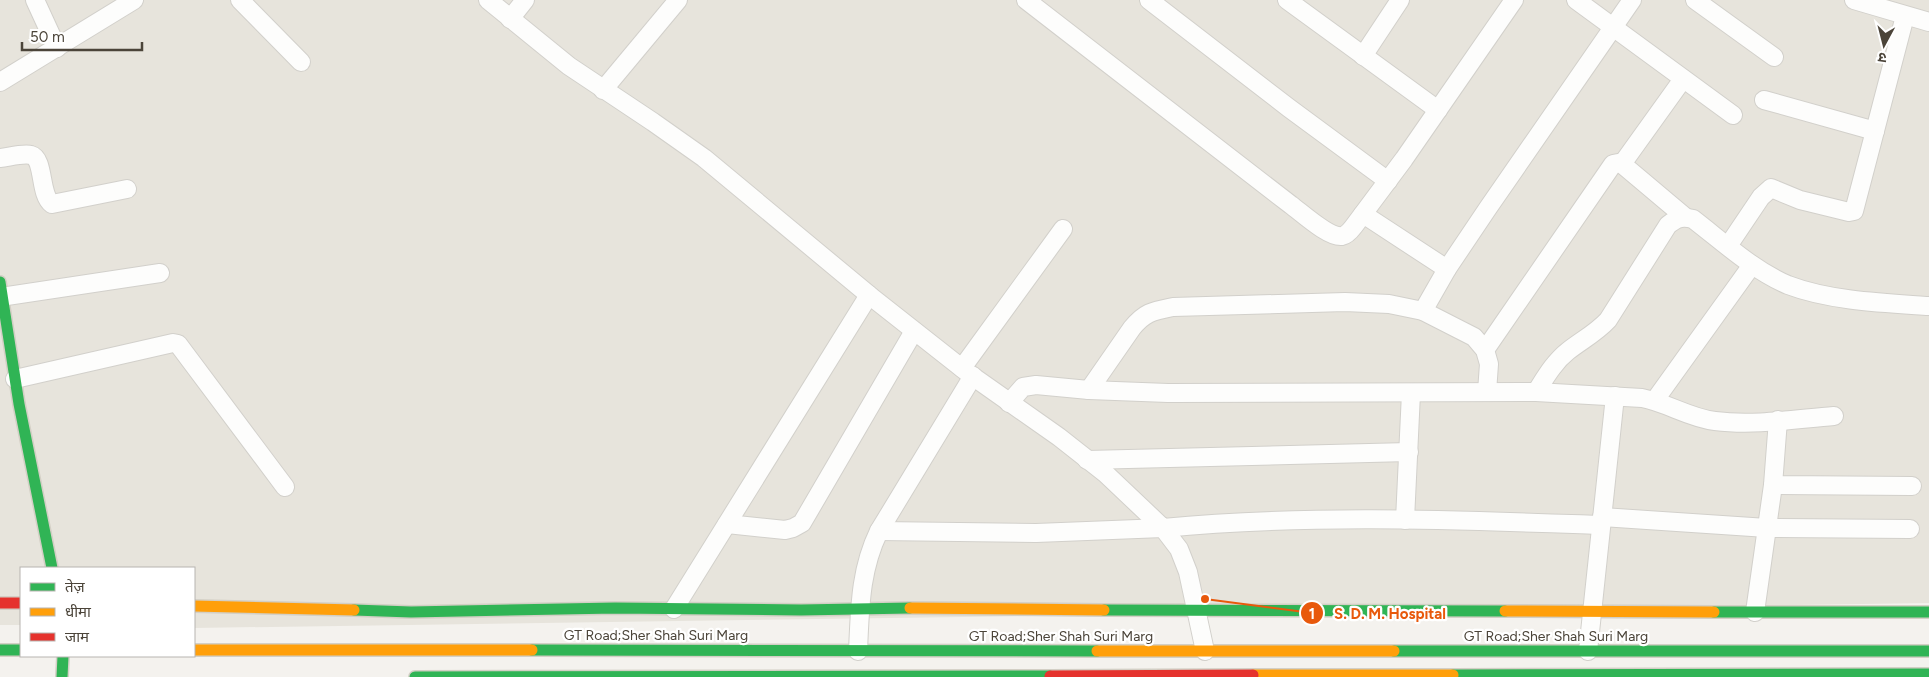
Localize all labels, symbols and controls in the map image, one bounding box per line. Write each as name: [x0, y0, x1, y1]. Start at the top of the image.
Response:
scale bar: [22, 20, 142, 52]
north arrow: [1859, 20, 1909, 70]
text: 50 m: [30, 28, 65, 46]
text: उ: [1877, 48, 1888, 66]
legend: [20, 567, 195, 657]
text: तेज़: [65, 578, 86, 596]
callout: S. D. M. Hospital: [1299, 598, 1456, 628]
text: धीमा: [65, 603, 92, 621]
text: 1: [1309, 605, 1315, 623]
text: S. D. M. Hospital: [1334, 605, 1446, 623]
street label: GT Road;Sher Shah Suri Marg: [564, 627, 748, 644]
text: जाम: [65, 628, 90, 646]
street label: GT Road;Sher Shah Suri Marg: [969, 628, 1153, 645]
street label: GT Road;Sher Shah Suri Marg: [1464, 628, 1648, 645]

